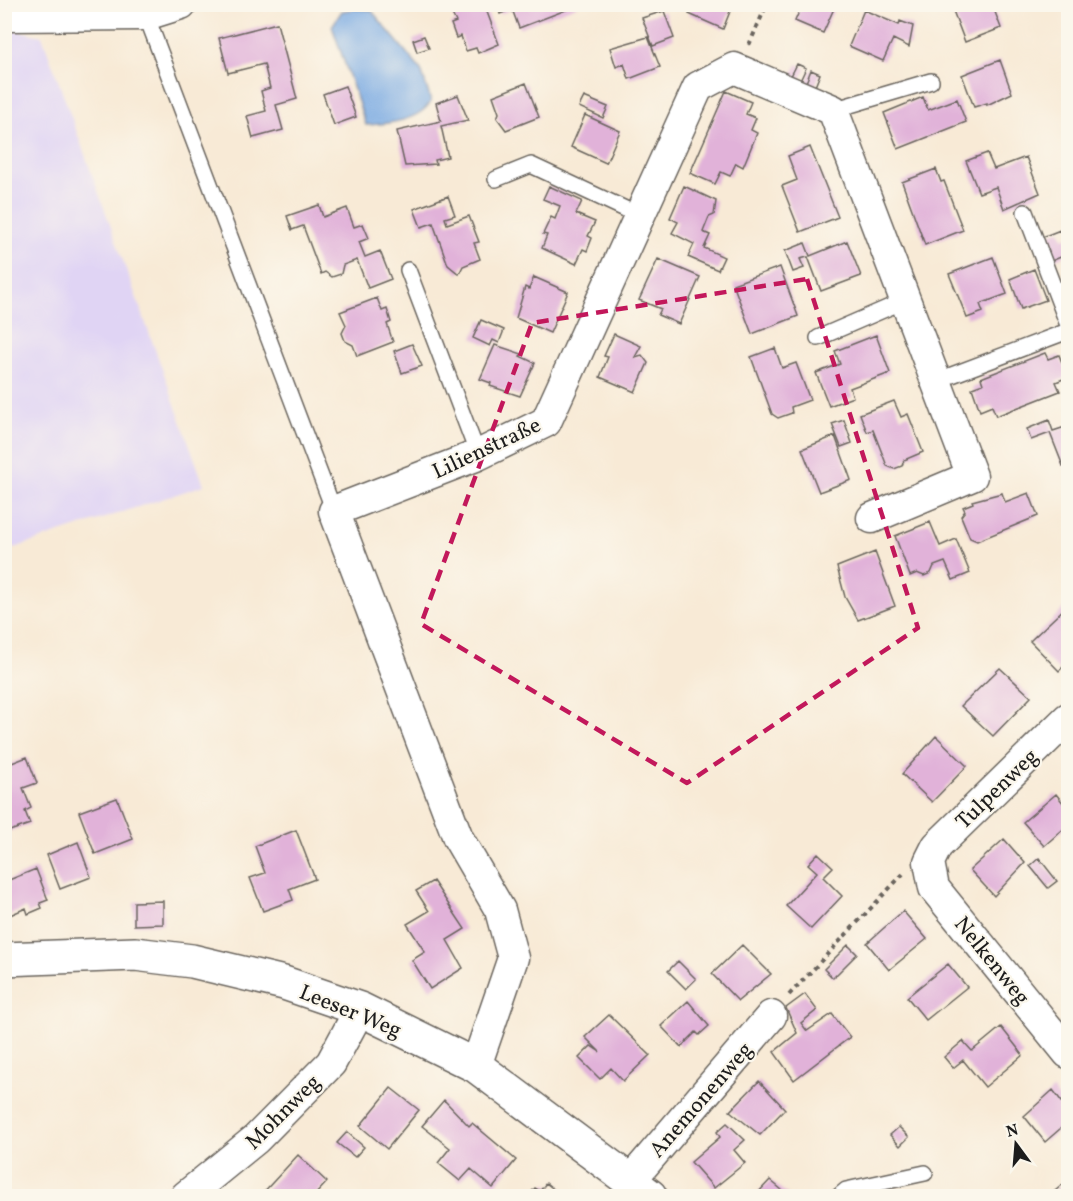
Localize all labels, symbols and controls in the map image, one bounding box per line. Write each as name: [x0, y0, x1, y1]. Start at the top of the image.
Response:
street label: Lilienstraße: [428, 411, 546, 488]
street label: Tulpenweg: [949, 742, 1046, 837]
street label: Nelkenweg: [946, 911, 1037, 1013]
street label: Leeser Weg: [294, 978, 406, 1047]
street label: Anemonenweg: [643, 1036, 761, 1165]
street label: Mohnweg: [239, 1068, 328, 1157]
north arrow: [986, 1114, 1046, 1174]
text: N: [1004, 1119, 1021, 1144]

